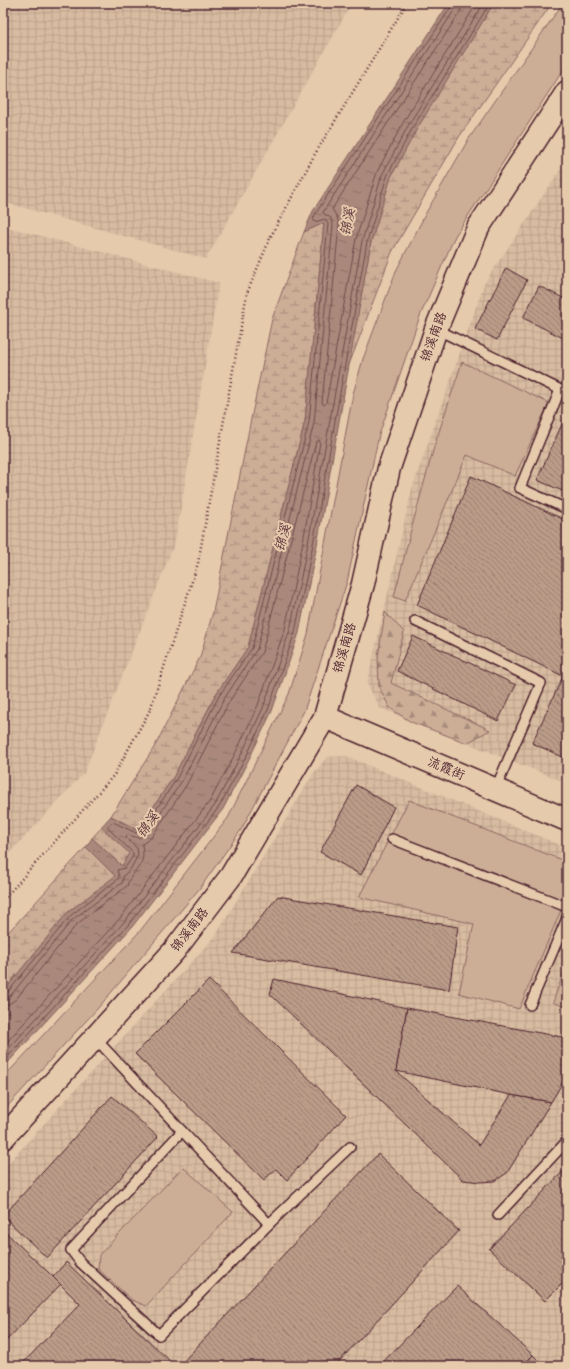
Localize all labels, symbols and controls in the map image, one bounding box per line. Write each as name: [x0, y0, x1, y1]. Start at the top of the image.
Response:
water label: 锦溪: [337, 206, 359, 237]
street label: 锦溪南路: [417, 310, 451, 364]
water label: 锦溪: [271, 521, 296, 554]
street label: 锦溪南路: [330, 621, 360, 675]
street label: 流霞街: [425, 754, 467, 784]
water label: 锦溪: [133, 808, 164, 842]
street label: 锦溪南路: [167, 904, 213, 956]

